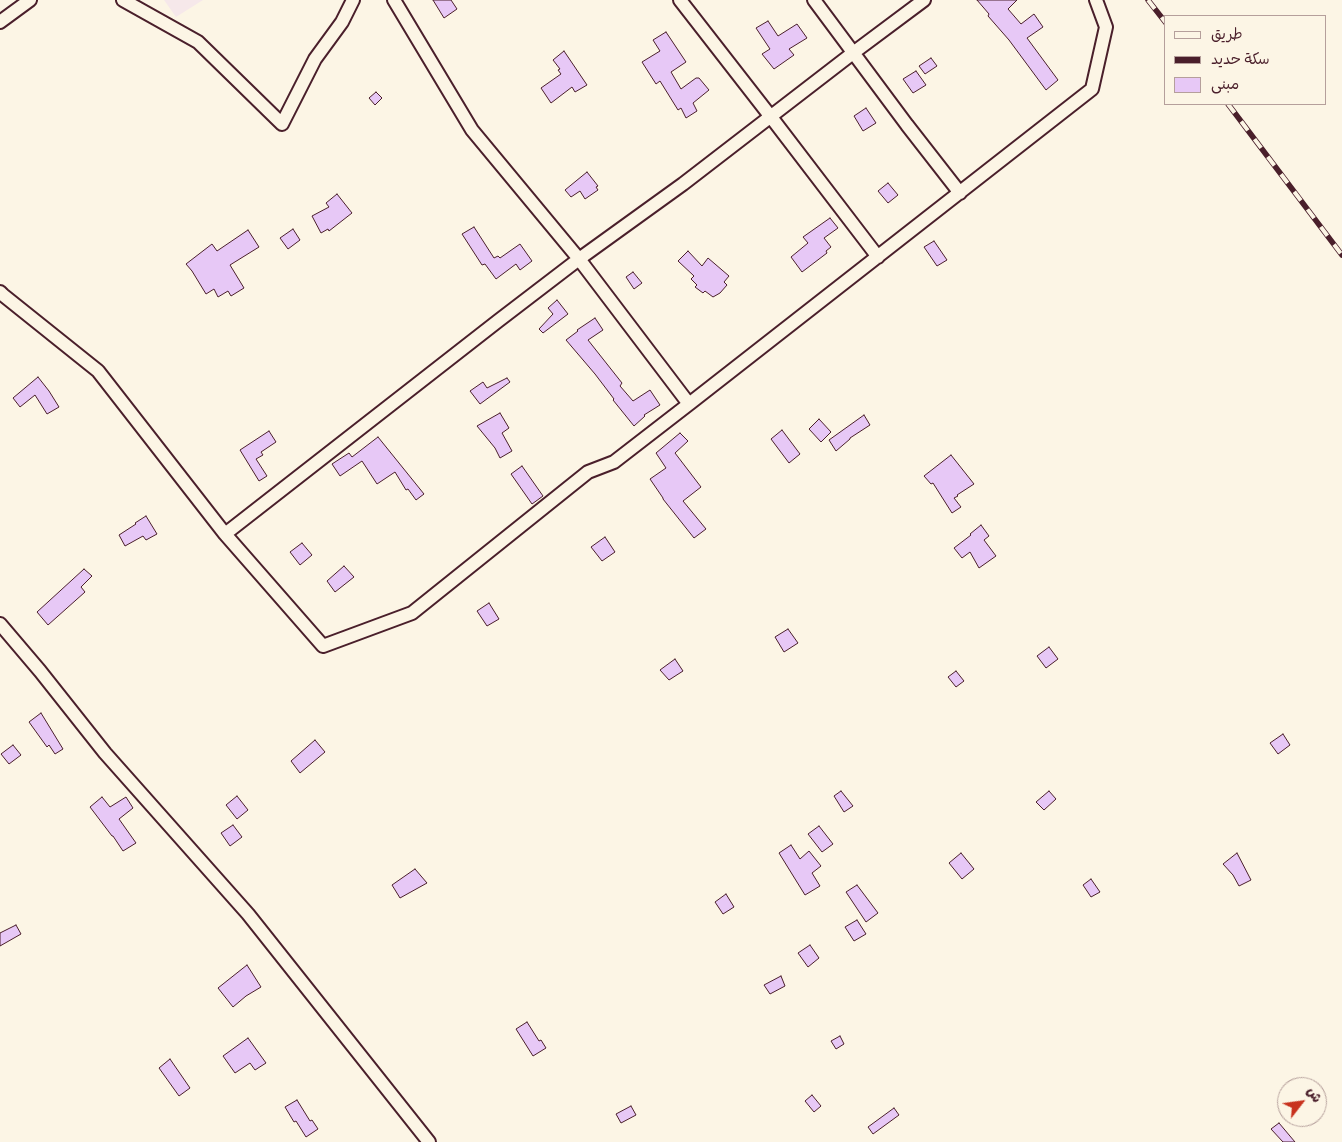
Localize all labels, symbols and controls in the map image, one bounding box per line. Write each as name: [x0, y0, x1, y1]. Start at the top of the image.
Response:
legend: [1164, 15, 1327, 105]
text: طريق: [1211, 25, 1243, 44]
text: سكة حديد: [1211, 50, 1270, 69]
text: مبنى: [1211, 75, 1239, 94]
north arrow: [1277, 1077, 1327, 1127]
text: ش: [1303, 1084, 1326, 1106]

